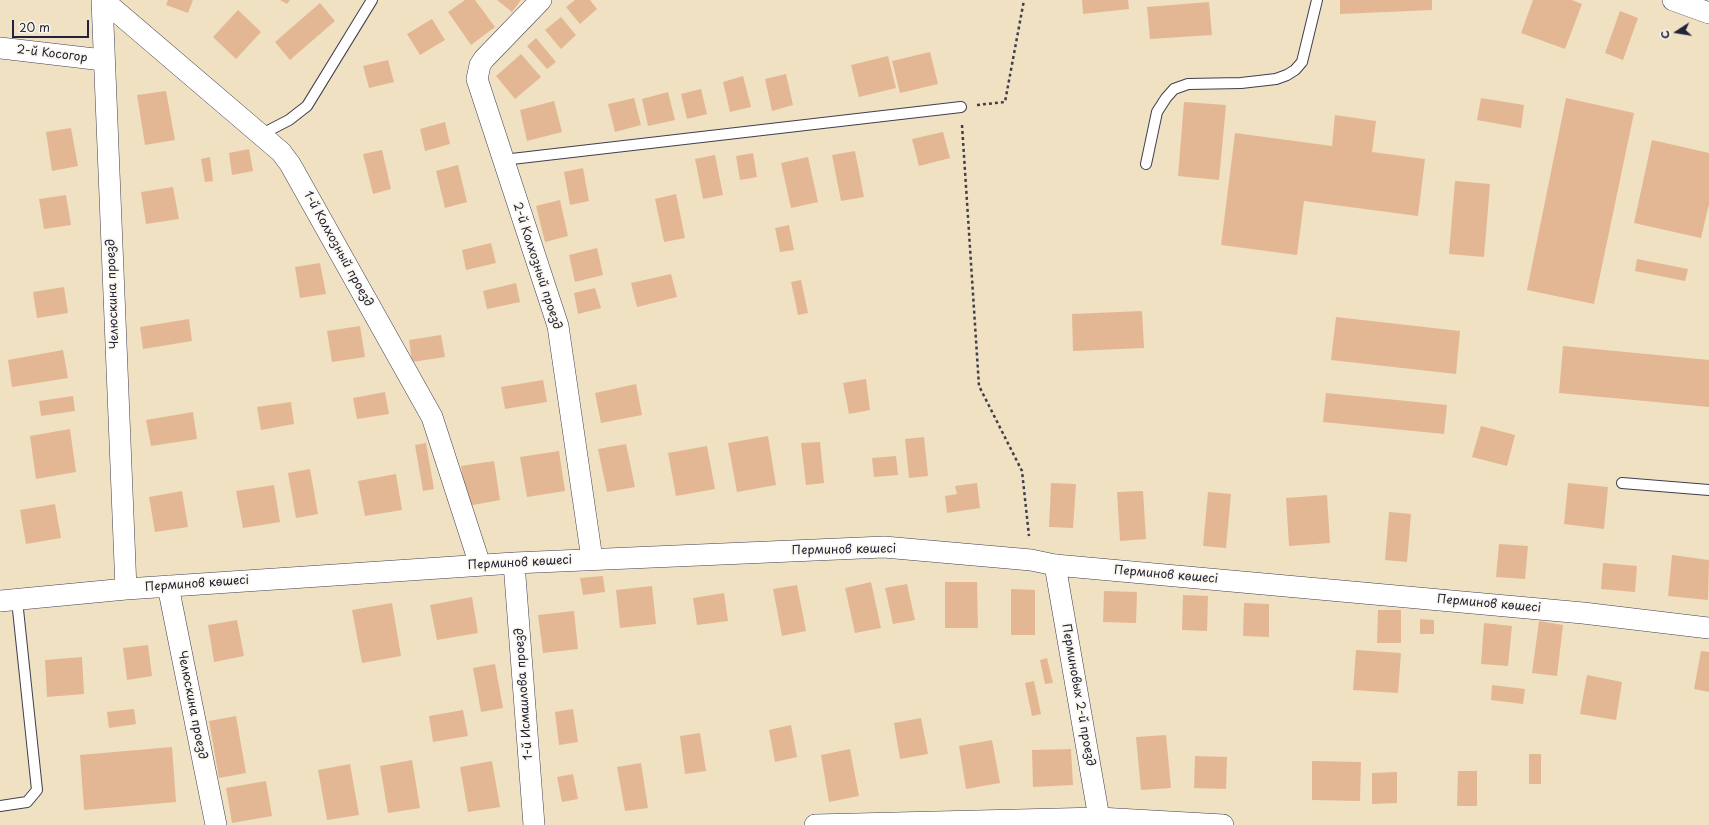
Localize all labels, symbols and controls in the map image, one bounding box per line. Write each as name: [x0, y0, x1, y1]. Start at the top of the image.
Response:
scale bar: [14, 12, 91, 38]
north arrow: [1657, 12, 1697, 52]
text: 20 m: [19, 18, 50, 36]
text: С: [1656, 29, 1674, 40]
street label: 2-й Косогор: [16, 43, 88, 65]
street label: 1-й Колхозный проезд: [300, 189, 376, 309]
street label: 2-й Колхозный проезд: [510, 201, 564, 331]
street label: Челюскина проезд: [104, 239, 122, 349]
street label: Перминов көшесі: [792, 542, 896, 558]
street label: Перминов көшесі: [467, 553, 573, 573]
street label: Перминов көшесі: [1113, 563, 1219, 587]
street label: Перминов көшесі: [144, 573, 250, 595]
street label: Перминов көшесі: [1436, 592, 1542, 616]
street label: Перминовых 2-й проезд: [1058, 623, 1098, 767]
street label: 1-й Исмаилова проезд: [512, 627, 536, 761]
street label: Челюскина проезд: [174, 650, 210, 760]

